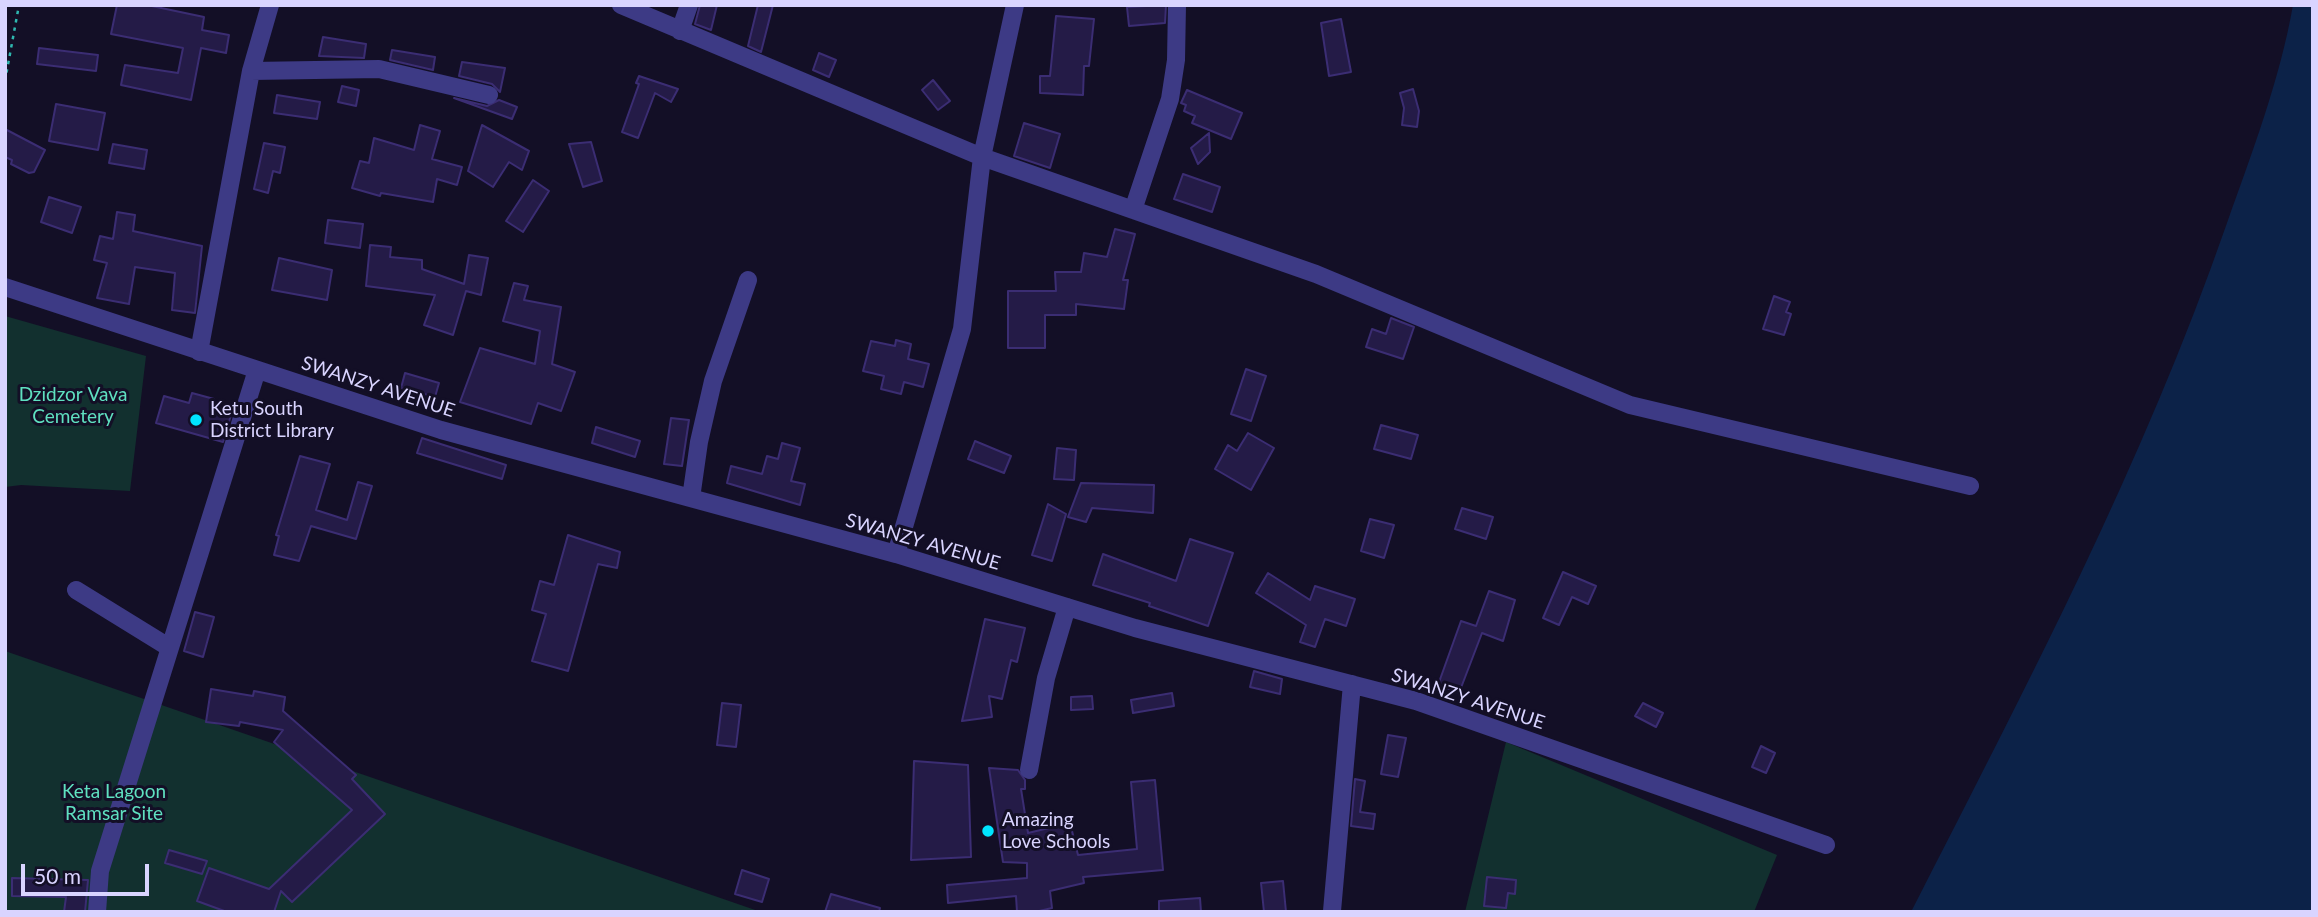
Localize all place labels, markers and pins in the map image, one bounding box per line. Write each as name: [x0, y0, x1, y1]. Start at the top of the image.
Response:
place label: Ketu South District Library: [210, 398, 334, 442]
marker: Ketu South District Library: [188, 412, 204, 428]
place label: Amazing Love Schools: [1002, 809, 1110, 853]
marker: Amazing Love Schools: [980, 823, 996, 839]

